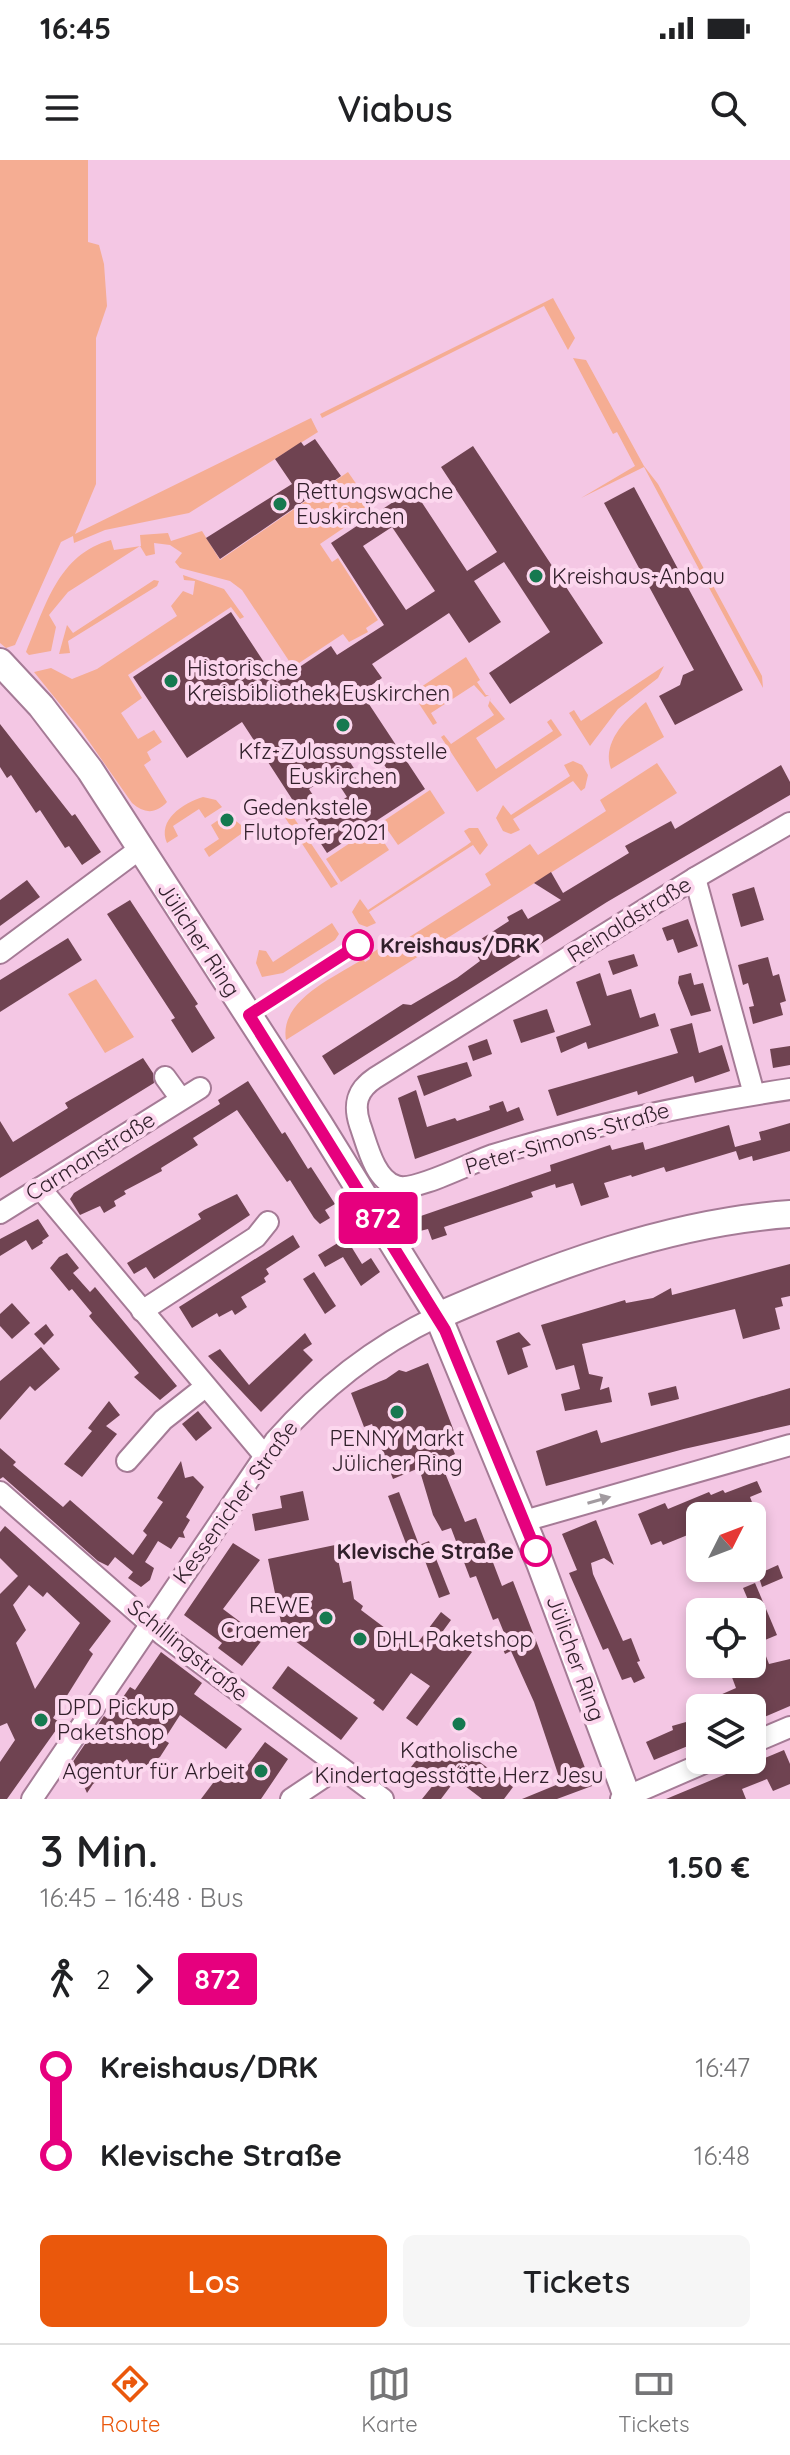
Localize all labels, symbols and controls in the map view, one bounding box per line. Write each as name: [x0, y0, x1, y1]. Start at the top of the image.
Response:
text: 16:45: [40, 9, 111, 47]
icon: menu: [40, 86, 84, 130]
text: Viabus: [337, 86, 453, 131]
icon: search: [706, 86, 750, 130]
place label: Rettungswache Euskirchen: [296, 477, 453, 530]
marker: Rettungswache Euskirchen: [271, 495, 289, 513]
place label: Kreishaus-Anbau: [552, 562, 725, 590]
marker: Kreishaus-Anbau: [527, 567, 545, 585]
place label: Historische Kreisbibliothek Euskirchen: [187, 654, 450, 707]
marker: Historische Kreisbibliothek Euskirchen: [162, 672, 180, 690]
marker: Kfz-Zulassungsstelle Euskirchen: [334, 716, 352, 734]
place label: Kfz-Zulassungsstelle Euskirchen: [238, 737, 448, 790]
place label: Gedenkstele Flutopfer 2021: [243, 793, 387, 846]
marker: Gedenkstele Flutopfer 2021: [218, 811, 236, 829]
street label: Reinaldstraße: [562, 870, 696, 968]
street label: Jülicher Ring: [151, 876, 247, 1002]
marker: Kreishaus/DRK: [343, 930, 373, 960]
place label: Kreishaus/DRK: [380, 931, 540, 959]
street label: Peter-Simons-Straße: [462, 1095, 672, 1181]
street label: Carmanstraße: [20, 1105, 160, 1207]
line badge: 872: [332, 1192, 424, 1244]
text: 872: [355, 1200, 401, 1235]
marker: PENNY Markt Jülicher Ring: [388, 1403, 406, 1421]
street label: Kessenicher Straße: [166, 1415, 304, 1589]
place label: PENNY Markt Jülicher Ring: [329, 1424, 465, 1477]
one-way arrow: [587, 1493, 611, 1506]
north arrow: [686, 1502, 766, 1582]
map controls: [686, 1502, 766, 1774]
marker: Klevische Straße: [521, 1536, 551, 1566]
place label: Klevische Straße: [336, 1537, 514, 1565]
place label: REWE Craemer: [221, 1591, 311, 1644]
street label: Jülicher Ring: [540, 1591, 612, 1725]
street label: Schillingstraße: [122, 1593, 254, 1707]
button: locate: [686, 1598, 766, 1678]
marker: REWE Craemer: [317, 1609, 335, 1627]
place label: DHL Paketshop: [376, 1625, 533, 1653]
marker: DHL Paketshop: [351, 1630, 369, 1648]
place label: DPD Pickup Paketshop: [57, 1693, 174, 1746]
button: layers: [686, 1694, 766, 1774]
marker: DPD Pickup Paketshop: [32, 1711, 50, 1729]
marker: Katholische Kindertagesstätte Herz Jesu: [450, 1715, 468, 1733]
place label: Katholische Kindertagesstätte Herz Jesu: [315, 1736, 603, 1789]
place label: Agentur für Arbeit: [62, 1757, 245, 1785]
marker: Agentur für Arbeit: [252, 1762, 270, 1780]
text: 3 Min.: [40, 1823, 158, 1878]
text: 1.50 €: [668, 1848, 750, 1886]
text: 16:45 – 16:48 · Bus: [40, 1881, 243, 1914]
icon: walk: [40, 1957, 84, 2001]
icon: forward: [122, 1957, 166, 2001]
text: 872: [194, 1961, 241, 1996]
text: 2: [96, 1963, 110, 1996]
text: Kreishaus/DRK: [100, 2048, 318, 2086]
text: 16:47: [695, 2051, 750, 2084]
text: Klevische Straße: [100, 2136, 342, 2174]
text: 16:48: [694, 2139, 750, 2172]
button: Los: [40, 2235, 387, 2327]
button: Tickets: [403, 2235, 750, 2327]
tab: Route: [100, 2362, 161, 2438]
tab: Karte: [361, 2362, 418, 2438]
tab: Tickets: [618, 2362, 690, 2438]

